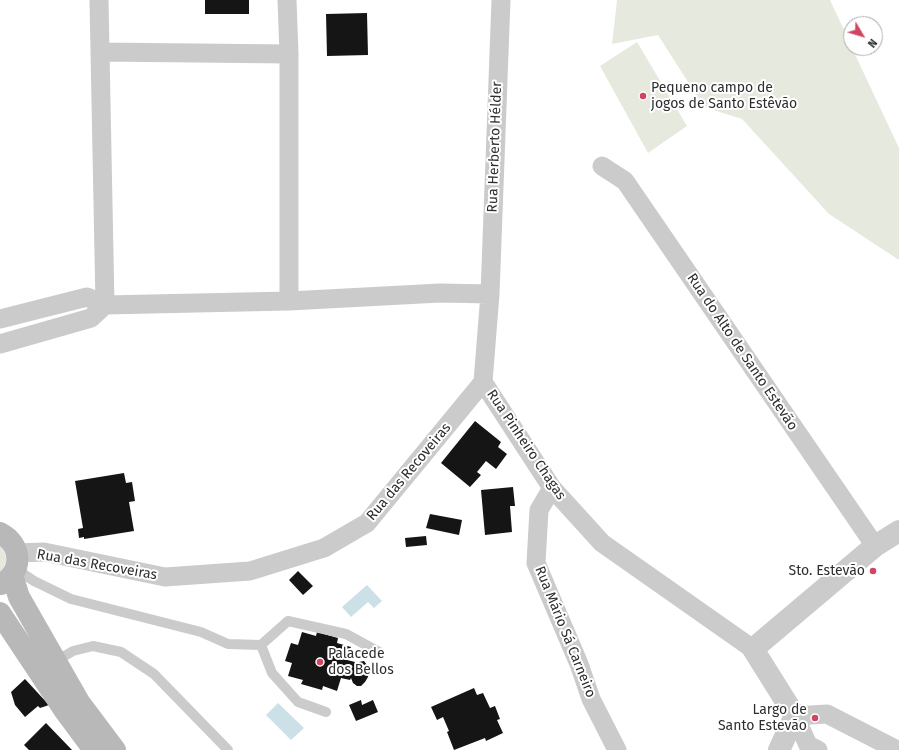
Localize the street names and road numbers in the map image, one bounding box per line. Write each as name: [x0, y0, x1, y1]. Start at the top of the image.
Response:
street label: Rua Herberto Hélder: [484, 81, 506, 213]
street label: Rua do Alto de Santo Estevão: [683, 270, 801, 434]
street label: Rua Pinheiro Chagas: [483, 387, 569, 503]
street label: Rua das Recoveiras: [363, 420, 455, 524]
street label: Rua das Recoveiras: [36, 546, 158, 584]
street label: Rua Mário Sá Carneiro: [531, 564, 599, 700]

